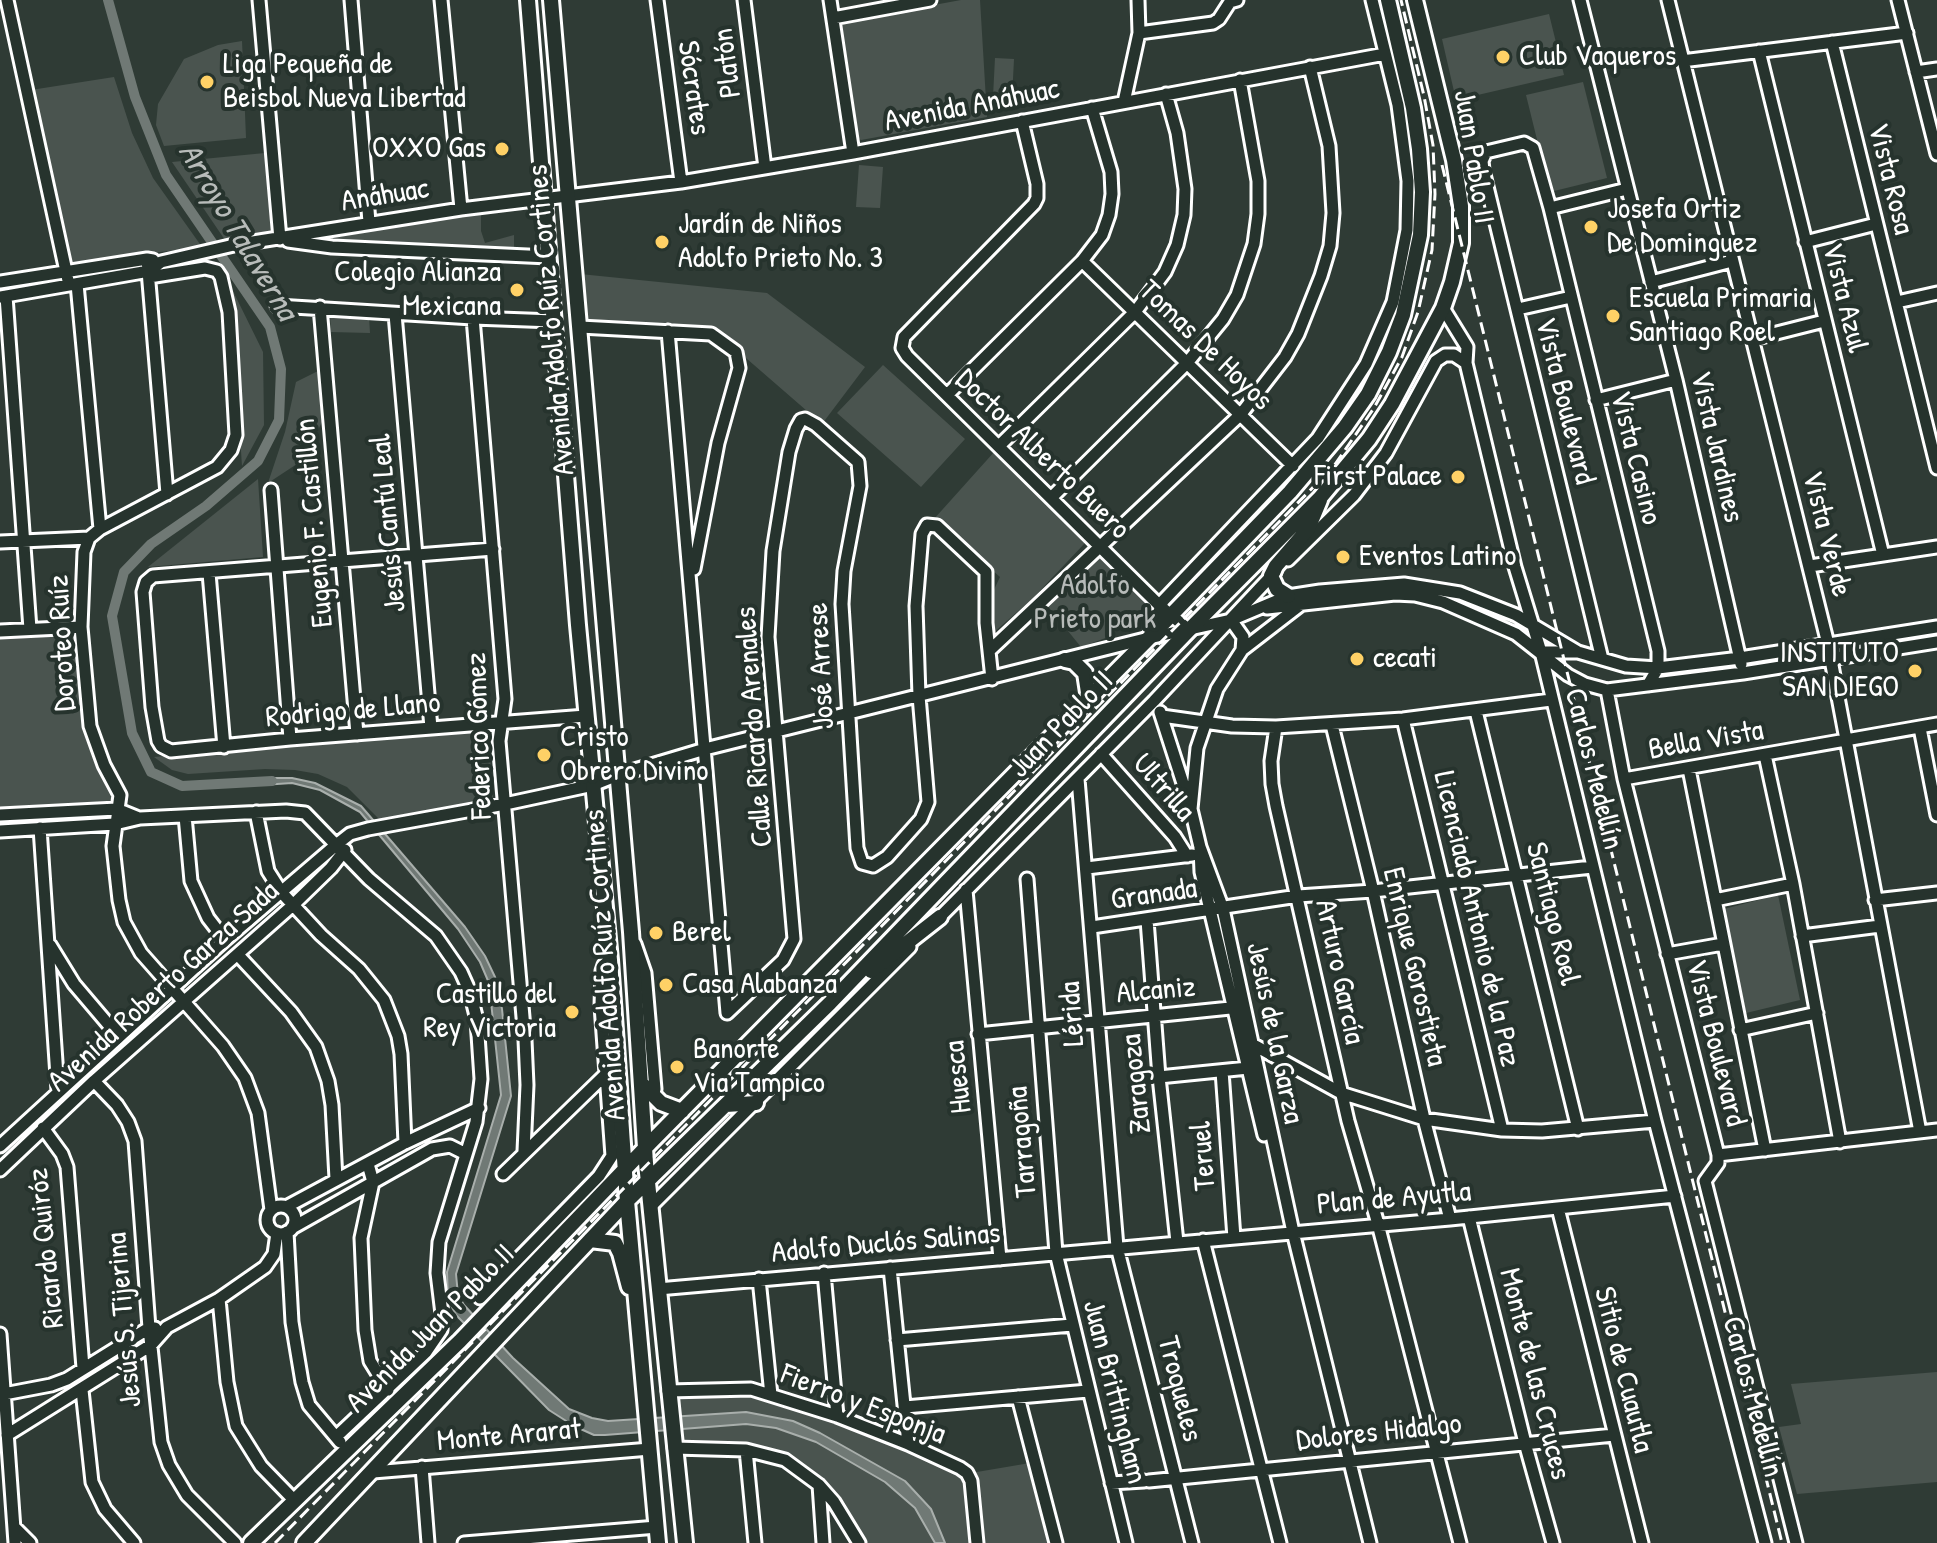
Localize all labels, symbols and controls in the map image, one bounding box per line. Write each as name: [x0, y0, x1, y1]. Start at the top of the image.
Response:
street label: Platón: [706, 26, 750, 100]
street label: Sócrates: [669, 39, 717, 137]
place label: Club Vaqueros: [1519, 39, 1676, 75]
place label: Liga Pequeña de Beisbol Nueva Libertad: [223, 47, 466, 118]
marker: Club Vaqueros: [1494, 48, 1512, 66]
street label: Avenida Anáhuac: [882, 71, 1062, 141]
marker: Liga Pequeña de Beisbol Nueva Libertad: [198, 73, 216, 91]
street label: Juan Pablo II: [1445, 88, 1501, 226]
street label: Vista Rosa: [1859, 120, 1921, 238]
place label: OXXO Gas: [372, 131, 486, 167]
water label: Arroyo Talaverna: [169, 136, 305, 328]
marker: OXXO Gas: [493, 140, 511, 158]
street label: Avenida Adolfo Ruíz Cortines: [520, 163, 584, 477]
street label: Anáhuac: [339, 171, 431, 221]
place label: Josefa Ortiz De Dominguez: [1607, 192, 1757, 262]
place label: Jardín de Niños Adolfo Prieto No. 3: [678, 207, 883, 278]
marker: Josefa Ortiz De Dominguez: [1582, 218, 1600, 236]
marker: Jardín de Niños Adolfo Prieto No. 3: [653, 233, 671, 251]
street label: Vista Azul: [1813, 240, 1875, 356]
place label: Colegio Alianza Mexicana: [334, 255, 501, 326]
street label: Tomas De Hoyos: [1131, 273, 1279, 419]
marker: Colegio Alianza Mexicana: [508, 281, 526, 299]
place label: Escuela Primaria Santiago Roel: [1629, 281, 1811, 352]
marker: Escuela Primaria Santiago Roel: [1604, 307, 1622, 325]
street label: Vista Boulevard: [1526, 314, 1602, 488]
street label: Doctor Alberto Buero: [947, 362, 1137, 548]
street label: Vista Jardines: [1681, 368, 1751, 526]
street label: Vista Casino: [1601, 388, 1669, 528]
street label: Eugenio F. Castillón: [288, 417, 342, 629]
street label: Jesús Cantú Leal: [363, 432, 415, 614]
place label: First Palace: [1314, 459, 1442, 495]
street label: Vista Verde: [1793, 467, 1859, 601]
marker: First Palace: [1449, 468, 1467, 486]
place label: Eventos Latino: [1359, 539, 1516, 575]
marker: Eventos Latino: [1334, 548, 1352, 566]
park label: Adolfo Prieto park: [1034, 568, 1156, 638]
street label: Doroteo Ruíz: [41, 574, 85, 712]
street label: José Arrese: [801, 602, 843, 730]
street label: Calle Ricardo Arenales: [729, 606, 781, 848]
place label: INSTITUTO SAN DIEGO: [1780, 636, 1899, 706]
place label: cecati: [1373, 641, 1437, 677]
marker: cecati: [1348, 650, 1366, 668]
street label: Federico Gómez: [459, 652, 501, 820]
marker: INSTITUTO SAN DIEGO: [1906, 662, 1924, 680]
street label: Juan Pablo II: [1002, 664, 1122, 786]
street label: Rodrigo de Llano: [264, 685, 442, 737]
street label: Carlos Medellín: [1556, 685, 1630, 853]
street label: Bella Vista: [1646, 713, 1766, 769]
place label: Cristo Obrero Divino: [560, 720, 708, 790]
marker: Cristo Obrero Divino: [535, 746, 553, 764]
street label: Ultrilla: [1124, 747, 1202, 829]
street label: Licenciado Antonio de la Paz: [1425, 768, 1527, 1070]
street label: Avenida Adolfo Ruíz Cortines: [577, 808, 635, 1122]
street label: Santiago Roel: [1517, 839, 1587, 989]
street label: Enrique Gorostieta: [1374, 864, 1454, 1070]
street label: Granada: [1109, 871, 1199, 919]
street label: Avenida Roberto Garza Sada: [41, 874, 287, 1100]
street label: Arturo García: [1306, 896, 1372, 1048]
place label: Berel: [672, 915, 731, 951]
marker: Berel: [647, 924, 665, 942]
street label: Jesús de la Garza: [1237, 939, 1311, 1127]
street label: Vista Boulevard: [1677, 956, 1753, 1130]
place label: Casa Alabanza: [682, 967, 837, 1003]
street label: Alcaniz: [1115, 970, 1197, 1012]
marker: Casa Alabanza: [657, 976, 675, 994]
place label: Castillo del Rey Victoria: [423, 977, 556, 1048]
street label: Lérida: [1053, 980, 1093, 1048]
marker: Castillo del Rey Victoria: [563, 1003, 581, 1021]
place label: Banorte Via Tampico: [693, 1032, 825, 1102]
street label: Zaragoza: [1114, 1032, 1160, 1136]
street label: Huesca: [937, 1039, 981, 1115]
marker: Banorte Via Tampico: [668, 1058, 686, 1076]
street label: Tarragoña: [1000, 1085, 1046, 1199]
street label: Teruel: [1184, 1120, 1224, 1192]
street label: Ricardo Quiróz: [21, 1166, 73, 1330]
street label: Plan de Ayutla: [1315, 1174, 1473, 1224]
street label: Adolfo Duclós Salinas: [770, 1216, 1002, 1272]
street label: Jesús S. Tijerina: [99, 1231, 151, 1409]
street label: Avenida Juan Pablo II: [339, 1237, 523, 1421]
street label: Monte de las Cruces: [1490, 1265, 1578, 1483]
street label: Sitio de Cuautla: [1585, 1284, 1661, 1456]
street label: Juan Brittingham: [1074, 1297, 1154, 1487]
street label: Carlos Medellín: [1713, 1313, 1791, 1481]
street label: Troqueles: [1149, 1333, 1209, 1445]
street label: Fierro y Esponja: [775, 1357, 951, 1453]
street label: Dolores Hidalgo: [1295, 1406, 1463, 1460]
street label: Monte Ararat: [436, 1412, 582, 1460]

